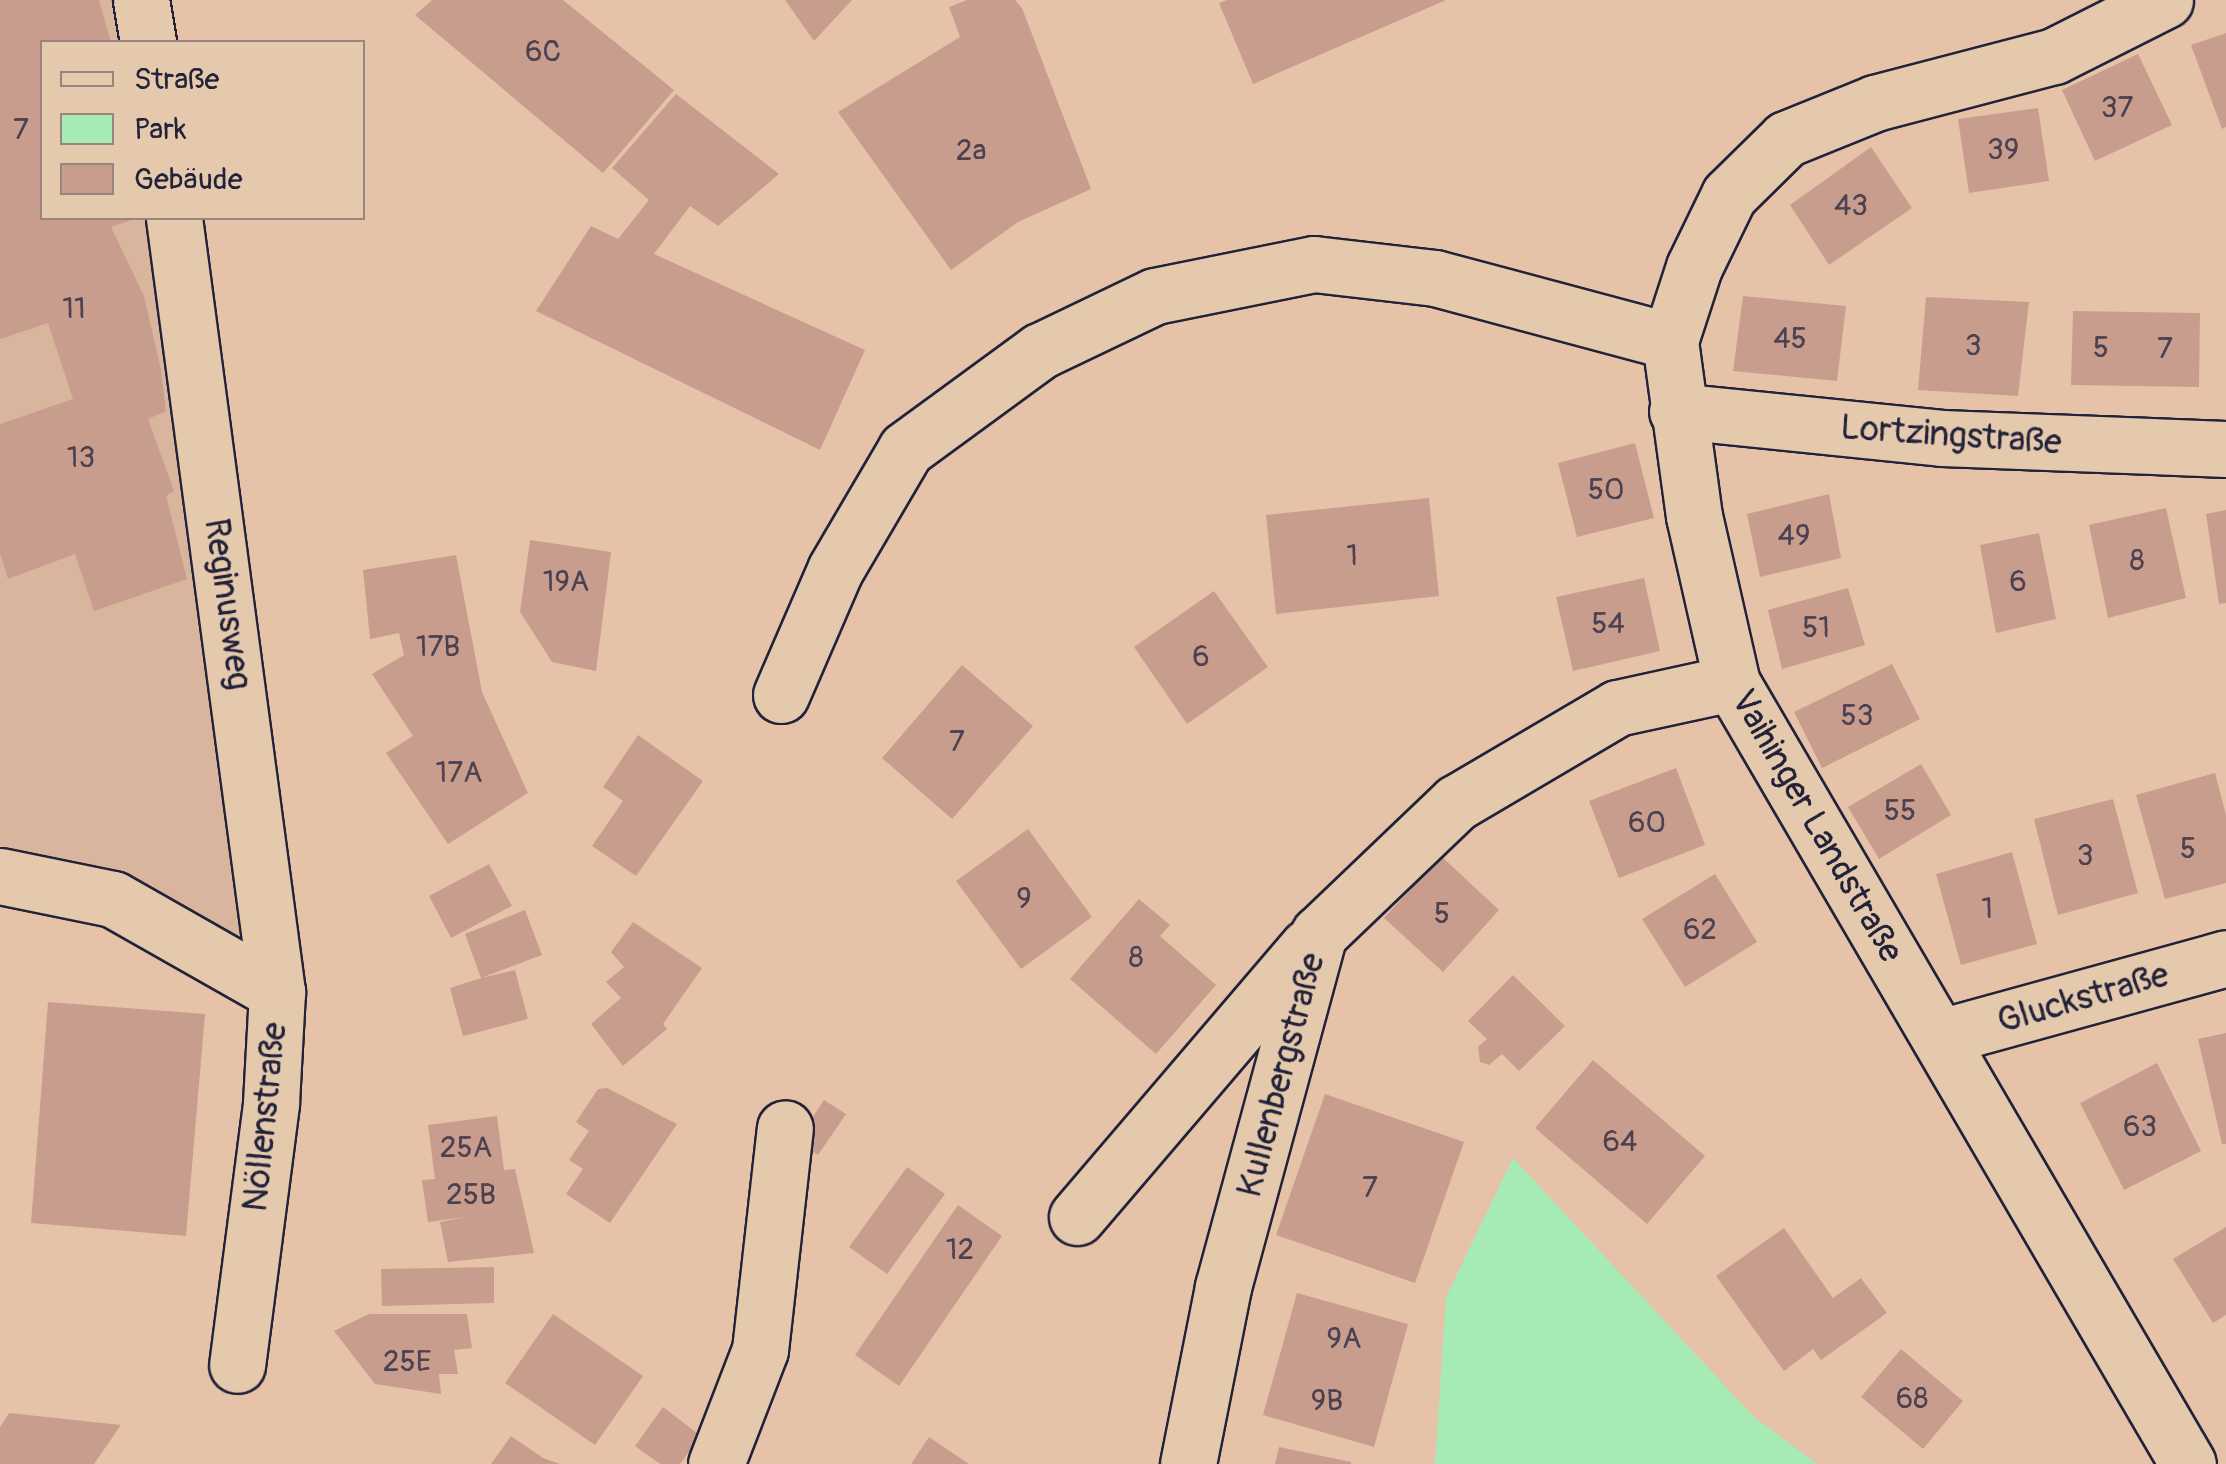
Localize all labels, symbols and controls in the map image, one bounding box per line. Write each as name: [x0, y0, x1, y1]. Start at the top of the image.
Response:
house number: 6C: [525, 34, 561, 70]
legend: [40, 40, 365, 220]
text: Straße: [134, 61, 219, 98]
house number: 37: [2101, 90, 2133, 126]
text: Park: [134, 111, 187, 148]
house number: 7: [13, 112, 29, 148]
house number: 39: [1987, 132, 2019, 168]
house number: 2a: [956, 133, 986, 169]
text: Gebäude: [134, 161, 243, 198]
house number: 43: [1834, 188, 1868, 224]
house number: 11: [62, 291, 86, 327]
house number: 45: [1773, 321, 1807, 357]
house number: 3: [1965, 328, 1981, 364]
house number: 5: [2093, 330, 2109, 366]
house number: 7: [2157, 331, 2173, 367]
street label: Lortzingstraße: [1839, 406, 2063, 464]
house number: 13: [67, 440, 95, 476]
house number: 50: [1588, 472, 1624, 508]
street label: Reginusweg: [195, 516, 261, 692]
house number: 49: [1778, 518, 1810, 554]
house number: 1: [1346, 538, 1358, 574]
house number: 8: [2129, 543, 2145, 579]
house number: 19A: [543, 564, 589, 600]
house number: 6: [2009, 564, 2027, 600]
house number: 54: [1591, 606, 1625, 642]
house number: 51: [1802, 610, 1830, 646]
house number: 17B: [416, 629, 460, 665]
house number: 6: [1192, 639, 1210, 675]
street label: Vaihinger Landstraße: [1722, 682, 1912, 970]
house number: 53: [1841, 698, 1873, 734]
house number: 7: [949, 724, 965, 760]
house number: 17A: [435, 755, 483, 791]
house number: 55: [1884, 793, 1916, 829]
house number: 60: [1628, 805, 1666, 841]
house number: 5: [2180, 831, 2196, 867]
house number: 3: [2077, 838, 2093, 874]
house number: 9: [1016, 881, 1032, 917]
house number: 1: [1981, 891, 1993, 927]
house number: 5: [1434, 896, 1450, 932]
house number: 62: [1683, 912, 1717, 948]
house number: 8: [1128, 940, 1144, 976]
street label: Kullenbergstraße: [1228, 948, 1334, 1202]
street label: Gluckstraße: [1993, 954, 2173, 1042]
street label: Nöllenstraße: [234, 1020, 296, 1214]
house number: 63: [2123, 1109, 2157, 1145]
house number: 64: [1603, 1124, 1637, 1160]
house number: 25A: [440, 1130, 492, 1166]
house number: 7: [1362, 1170, 1378, 1206]
house number: 25B: [446, 1177, 496, 1213]
house number: 12: [946, 1232, 974, 1268]
house number: 9A: [1327, 1321, 1361, 1357]
house number: 25E: [383, 1344, 431, 1380]
house number: 68: [1896, 1381, 1928, 1417]
house number: 9B: [1311, 1383, 1343, 1419]

